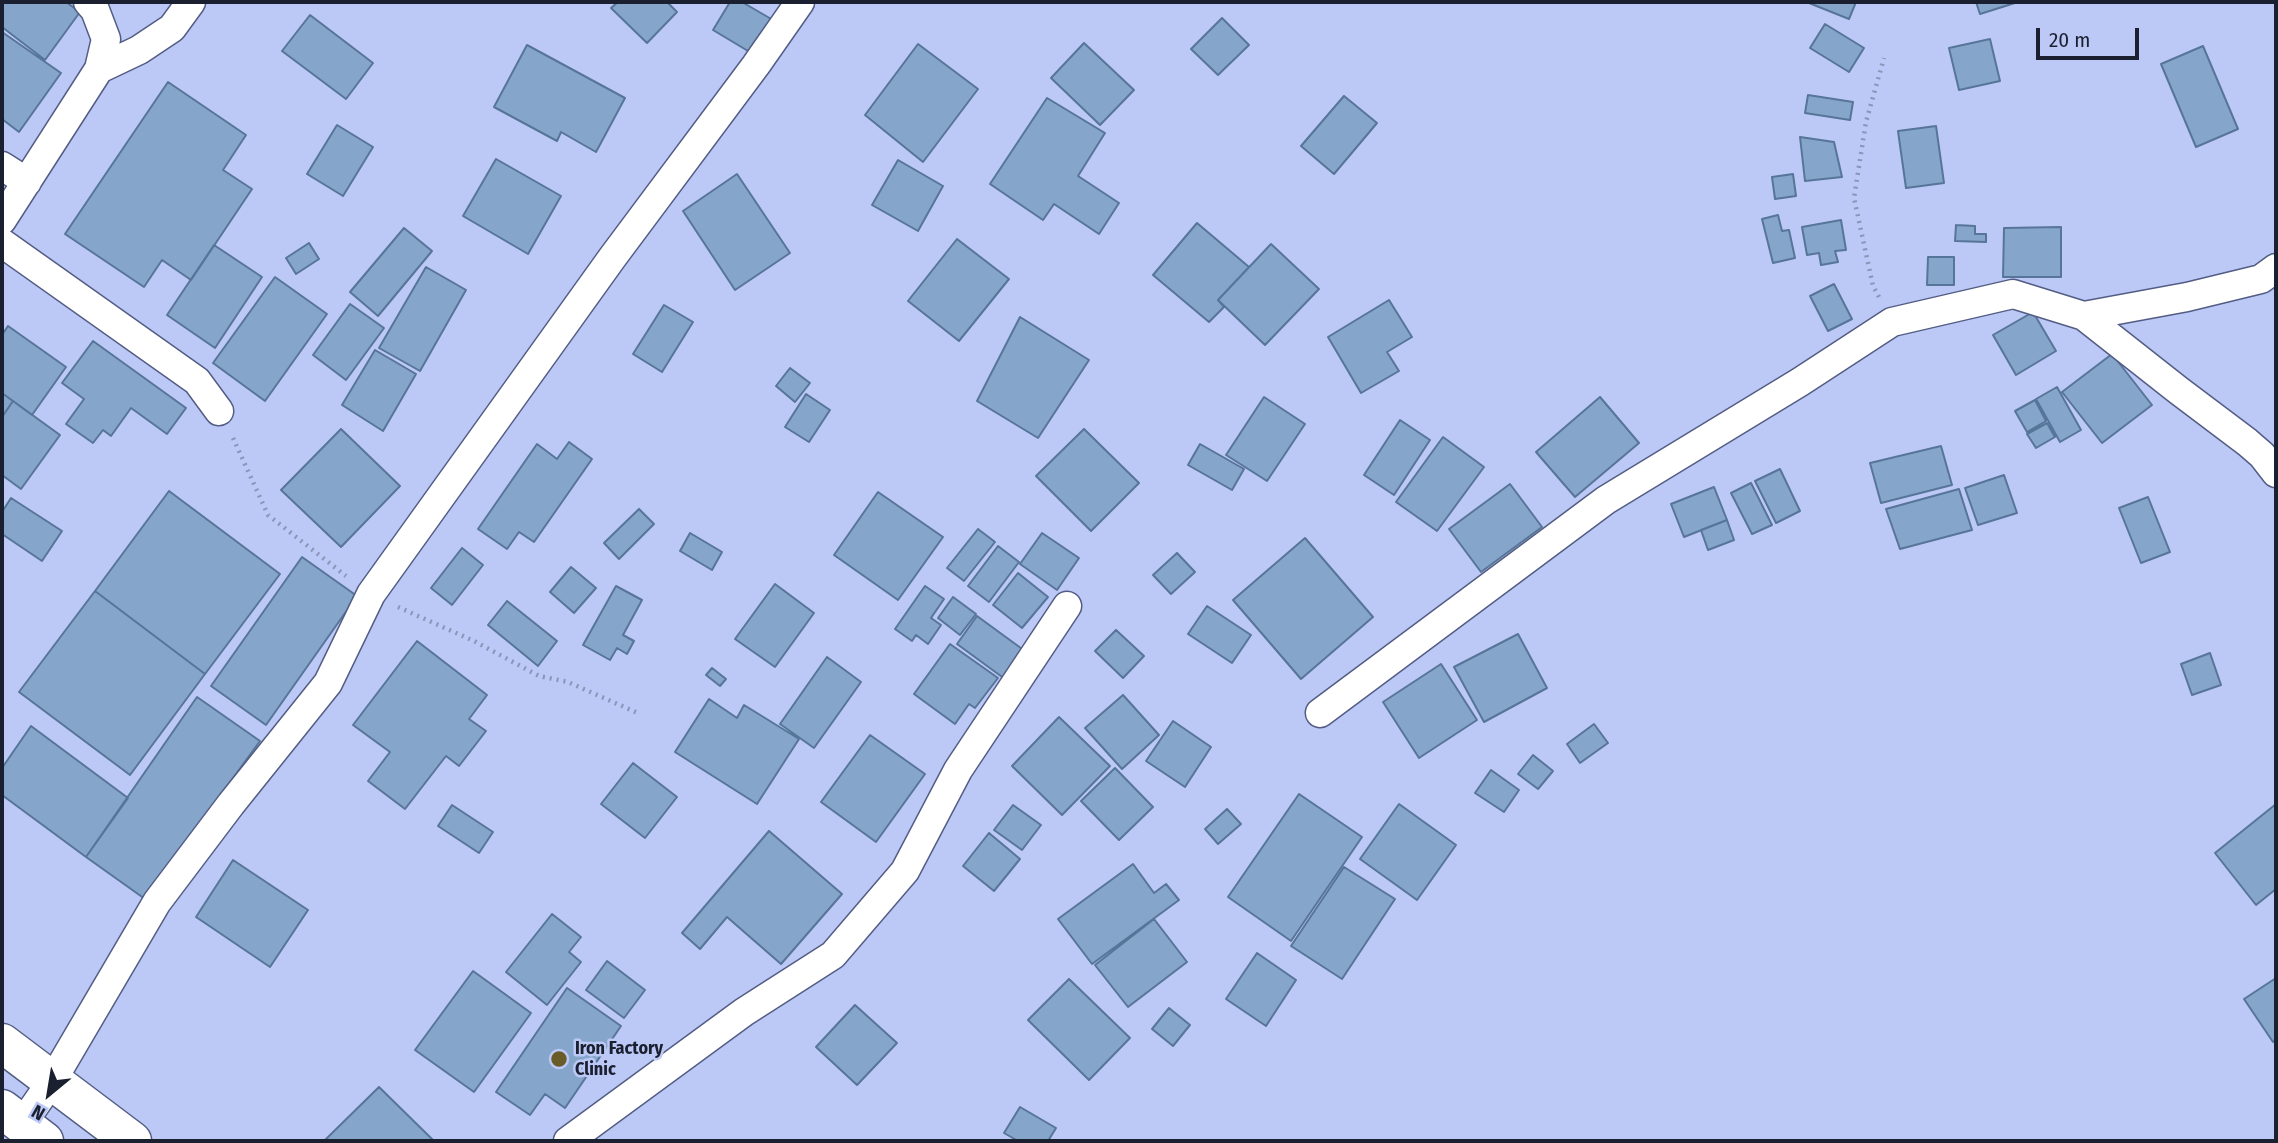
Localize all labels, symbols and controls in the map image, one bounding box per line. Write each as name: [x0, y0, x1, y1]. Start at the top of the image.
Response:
scale bar: [2040, 14, 2143, 58]
text: 20 m: [2049, 27, 2090, 53]
place label: Iron Factory Clinic: [575, 1038, 663, 1080]
marker: Iron Factory Clinic: [549, 1049, 569, 1069]
north arrow: [14, 1059, 84, 1129]
text: N: [28, 1100, 49, 1125]

